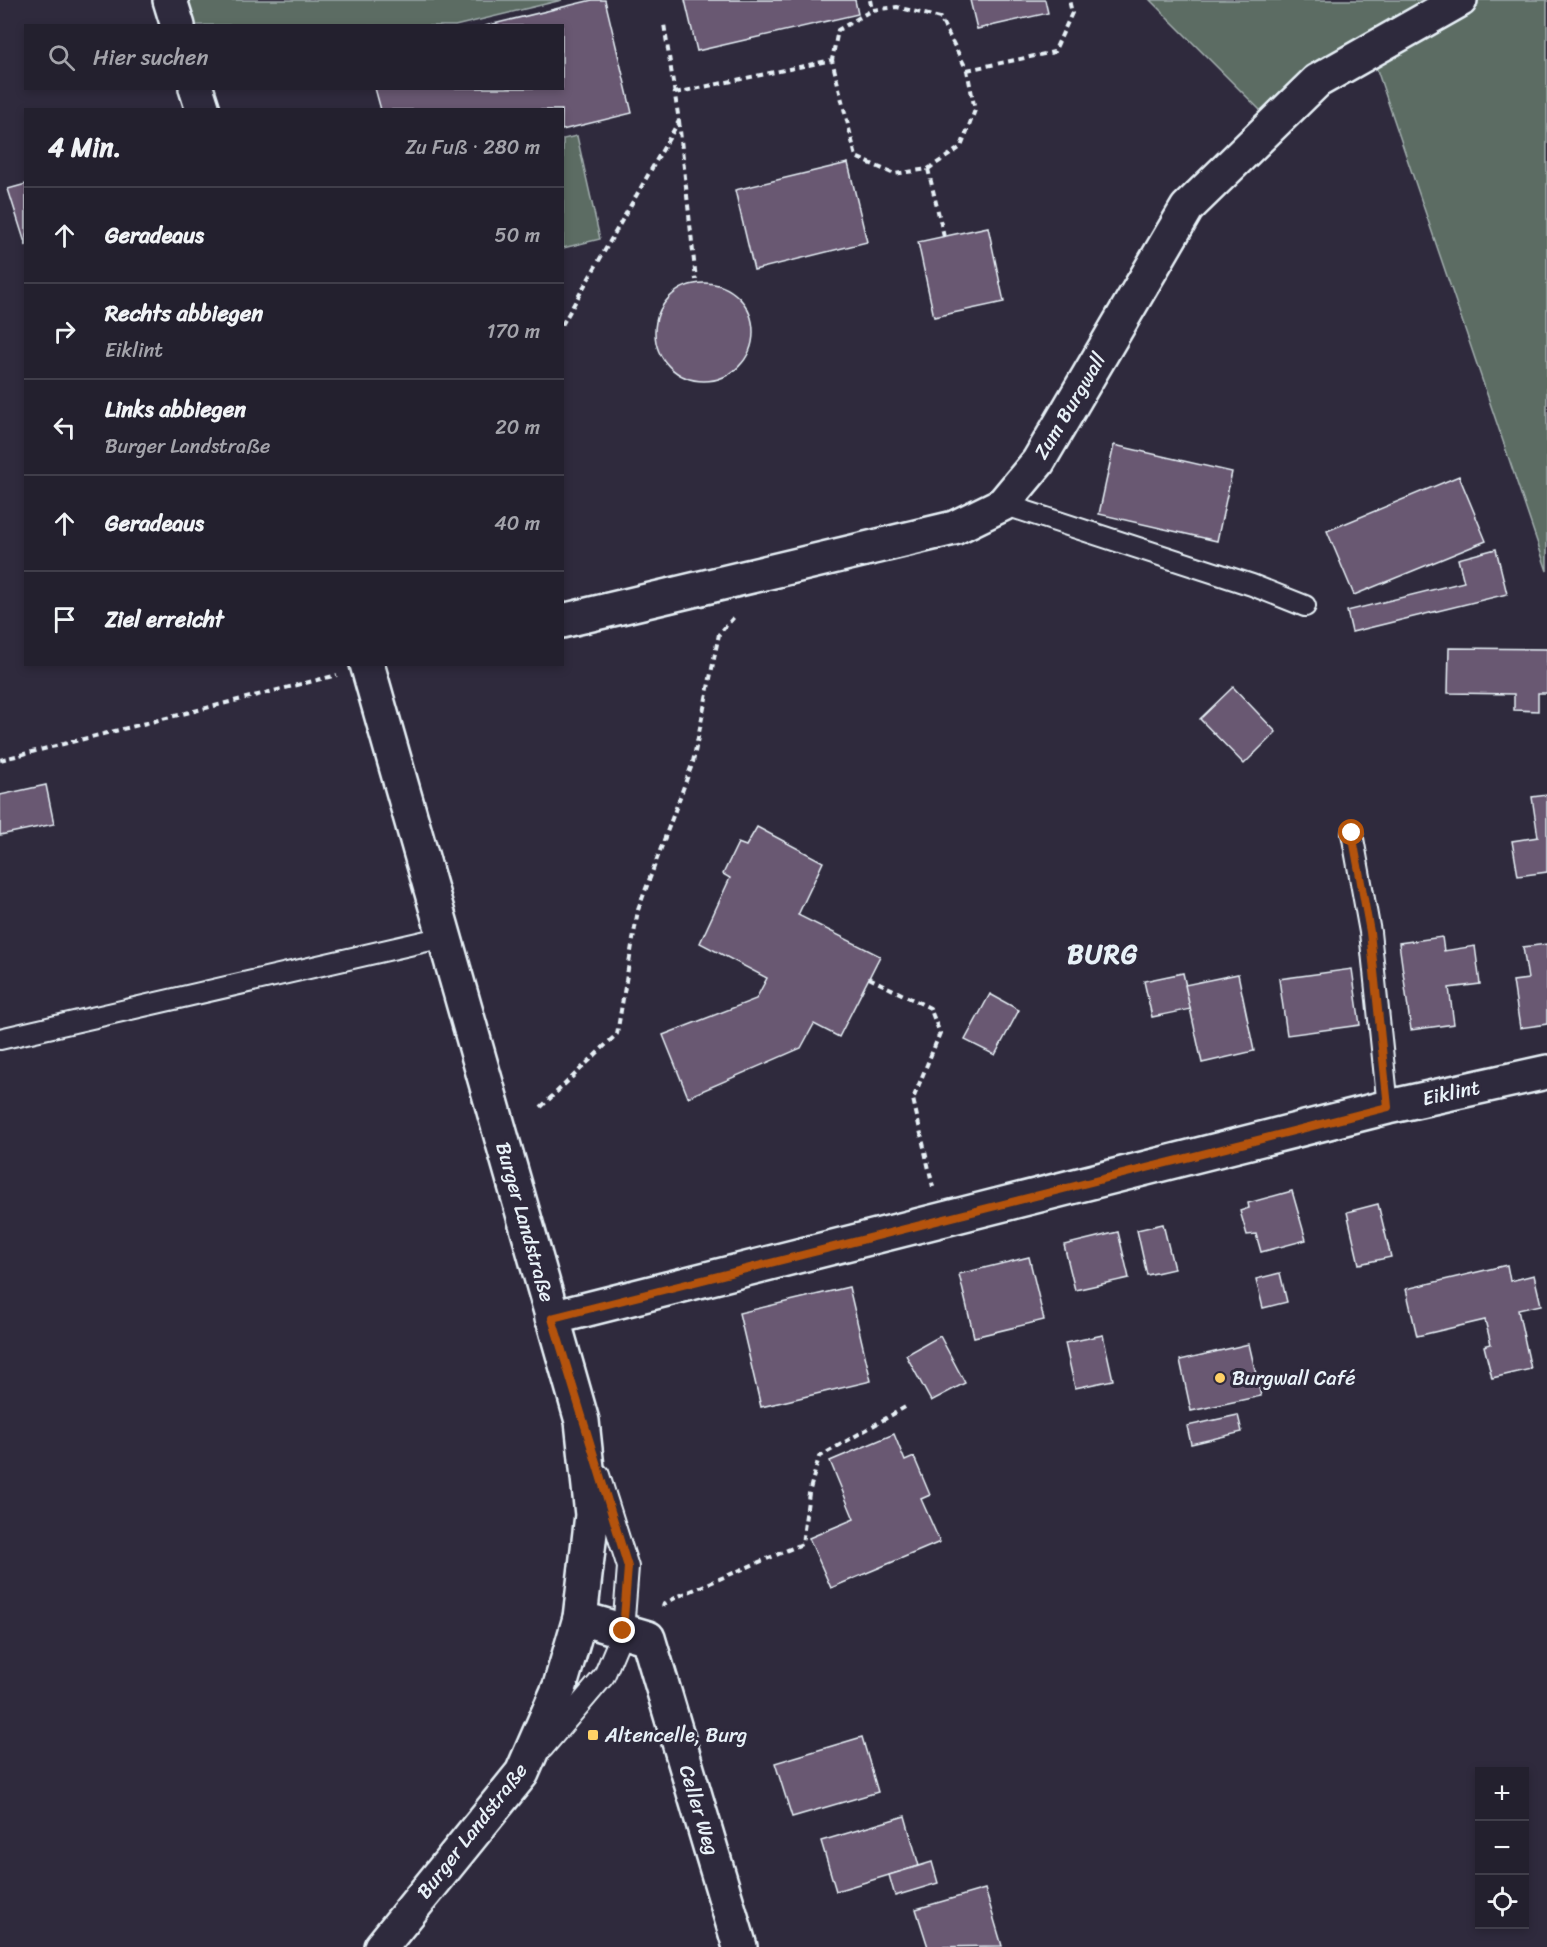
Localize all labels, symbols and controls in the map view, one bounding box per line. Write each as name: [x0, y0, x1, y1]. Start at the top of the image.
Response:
search box: [24, 24, 564, 90]
text: Hier suchen: [93, 38, 208, 77]
icon: search: [45, 41, 78, 74]
text: 4 Min.: [48, 124, 121, 170]
text: Zu Fuß · 280 m: [405, 130, 540, 165]
text: Geradeaus: [105, 216, 204, 255]
text: 50 m: [495, 218, 540, 253]
icon: ahead: [48, 219, 81, 252]
text: Rechts abbiegen: [105, 294, 263, 333]
text: 170 m: [487, 314, 540, 349]
icon: right: [48, 315, 81, 348]
text: Eiklint: [105, 333, 163, 368]
street label: Zum Burgwall: [1024, 346, 1116, 466]
text: Links abbiegen: [105, 390, 246, 429]
text: 20 m: [495, 410, 540, 445]
icon: left: [48, 411, 81, 444]
text: Burger Landstraße: [105, 429, 270, 464]
text: Geradeaus: [105, 504, 204, 543]
text: 40 m: [494, 506, 540, 541]
icon: ahead: [48, 507, 81, 540]
text: Ziel erreicht: [105, 600, 224, 639]
icon: arrive: [48, 603, 81, 636]
route start: [1338, 819, 1364, 845]
district label: BURG: [1067, 931, 1139, 977]
street label: Eiklint: [1419, 1070, 1483, 1116]
street label: Burger Landstraße: [485, 1138, 565, 1306]
place label: Burgwall Café: [1232, 1361, 1356, 1396]
marker: Burgwall Café: [1213, 1371, 1227, 1385]
route end: [609, 1617, 635, 1643]
place label: Altencelle, Burg: [604, 1718, 747, 1753]
marker: Altencelle, Burg: [586, 1728, 600, 1742]
street label: Burger Landstraße: [407, 1755, 537, 1907]
street label: Celler Weg: [669, 1760, 729, 1860]
map controls: [1475, 1767, 1529, 1929]
button: +: [1475, 1767, 1529, 1821]
button: −: [1475, 1821, 1529, 1875]
button: locate: [1475, 1875, 1529, 1929]

